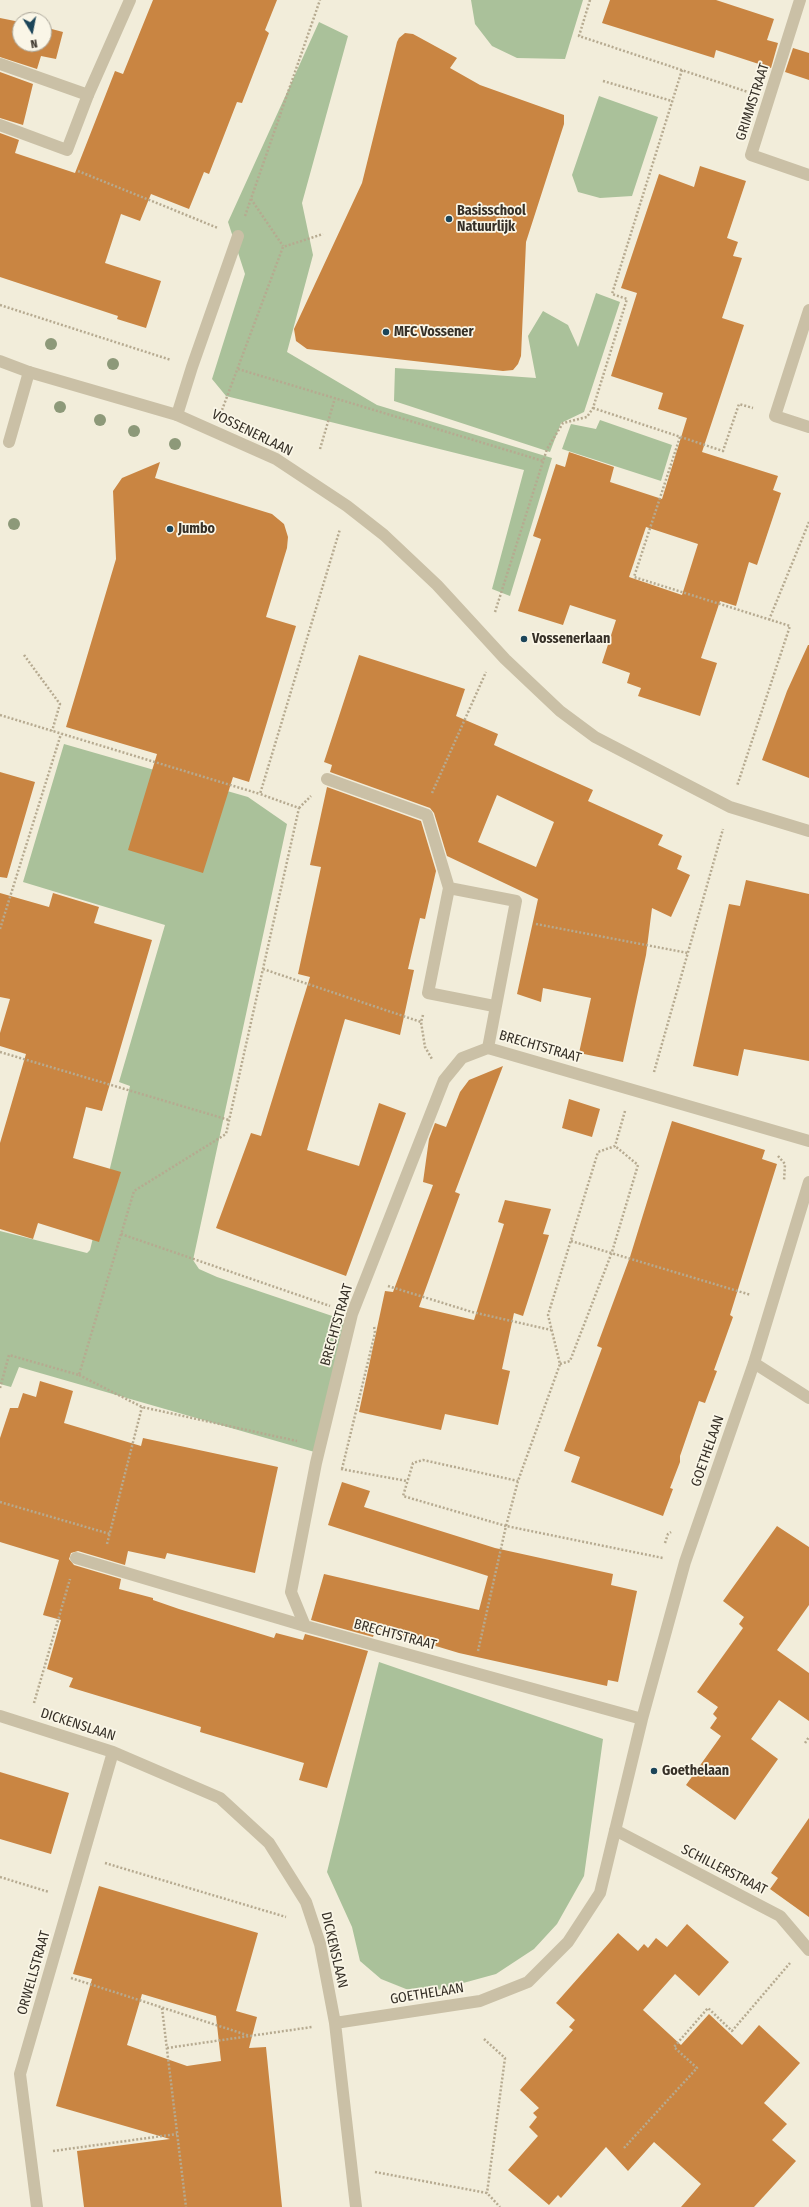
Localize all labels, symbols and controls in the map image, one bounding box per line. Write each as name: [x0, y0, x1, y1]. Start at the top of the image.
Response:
north arrow: [12, 12, 52, 52]
text: N: [30, 36, 38, 50]
street label: GRIMMSTRAAT: [733, 61, 773, 143]
place label: Basisschool Natuurlijk: [457, 203, 526, 236]
marker: Basisschool Natuurlijk: [444, 214, 454, 224]
place label: MFC Vossener: [394, 324, 474, 340]
marker: MFC Vossener: [381, 327, 391, 337]
street label: VOSSENERLAAN: [209, 406, 295, 460]
place label: Jumbo: [178, 521, 215, 537]
marker: Jumbo: [165, 524, 175, 534]
place label: Vossenerlaan: [532, 631, 610, 647]
marker: Vossenerlaan: [519, 634, 529, 644]
street label: BRECHTSTRAAT: [497, 1027, 583, 1067]
street label: BRECHTSTRAAT: [317, 1282, 357, 1368]
street label: GOETHELAAN: [688, 1413, 728, 1489]
street label: BRECHTSTRAAT: [352, 1616, 438, 1654]
street label: DICKENSLAAN: [38, 1705, 118, 1745]
place label: Goethelaan: [662, 1763, 729, 1779]
marker: Goethelaan: [649, 1766, 659, 1776]
street label: SCHILLERSTRAAT: [678, 1841, 770, 1899]
street label: DICKENSLAAN: [317, 1910, 351, 1990]
street label: ORWELLSTRAAT: [14, 1929, 54, 2017]
street label: GOETHELAAN: [389, 1980, 465, 2008]

